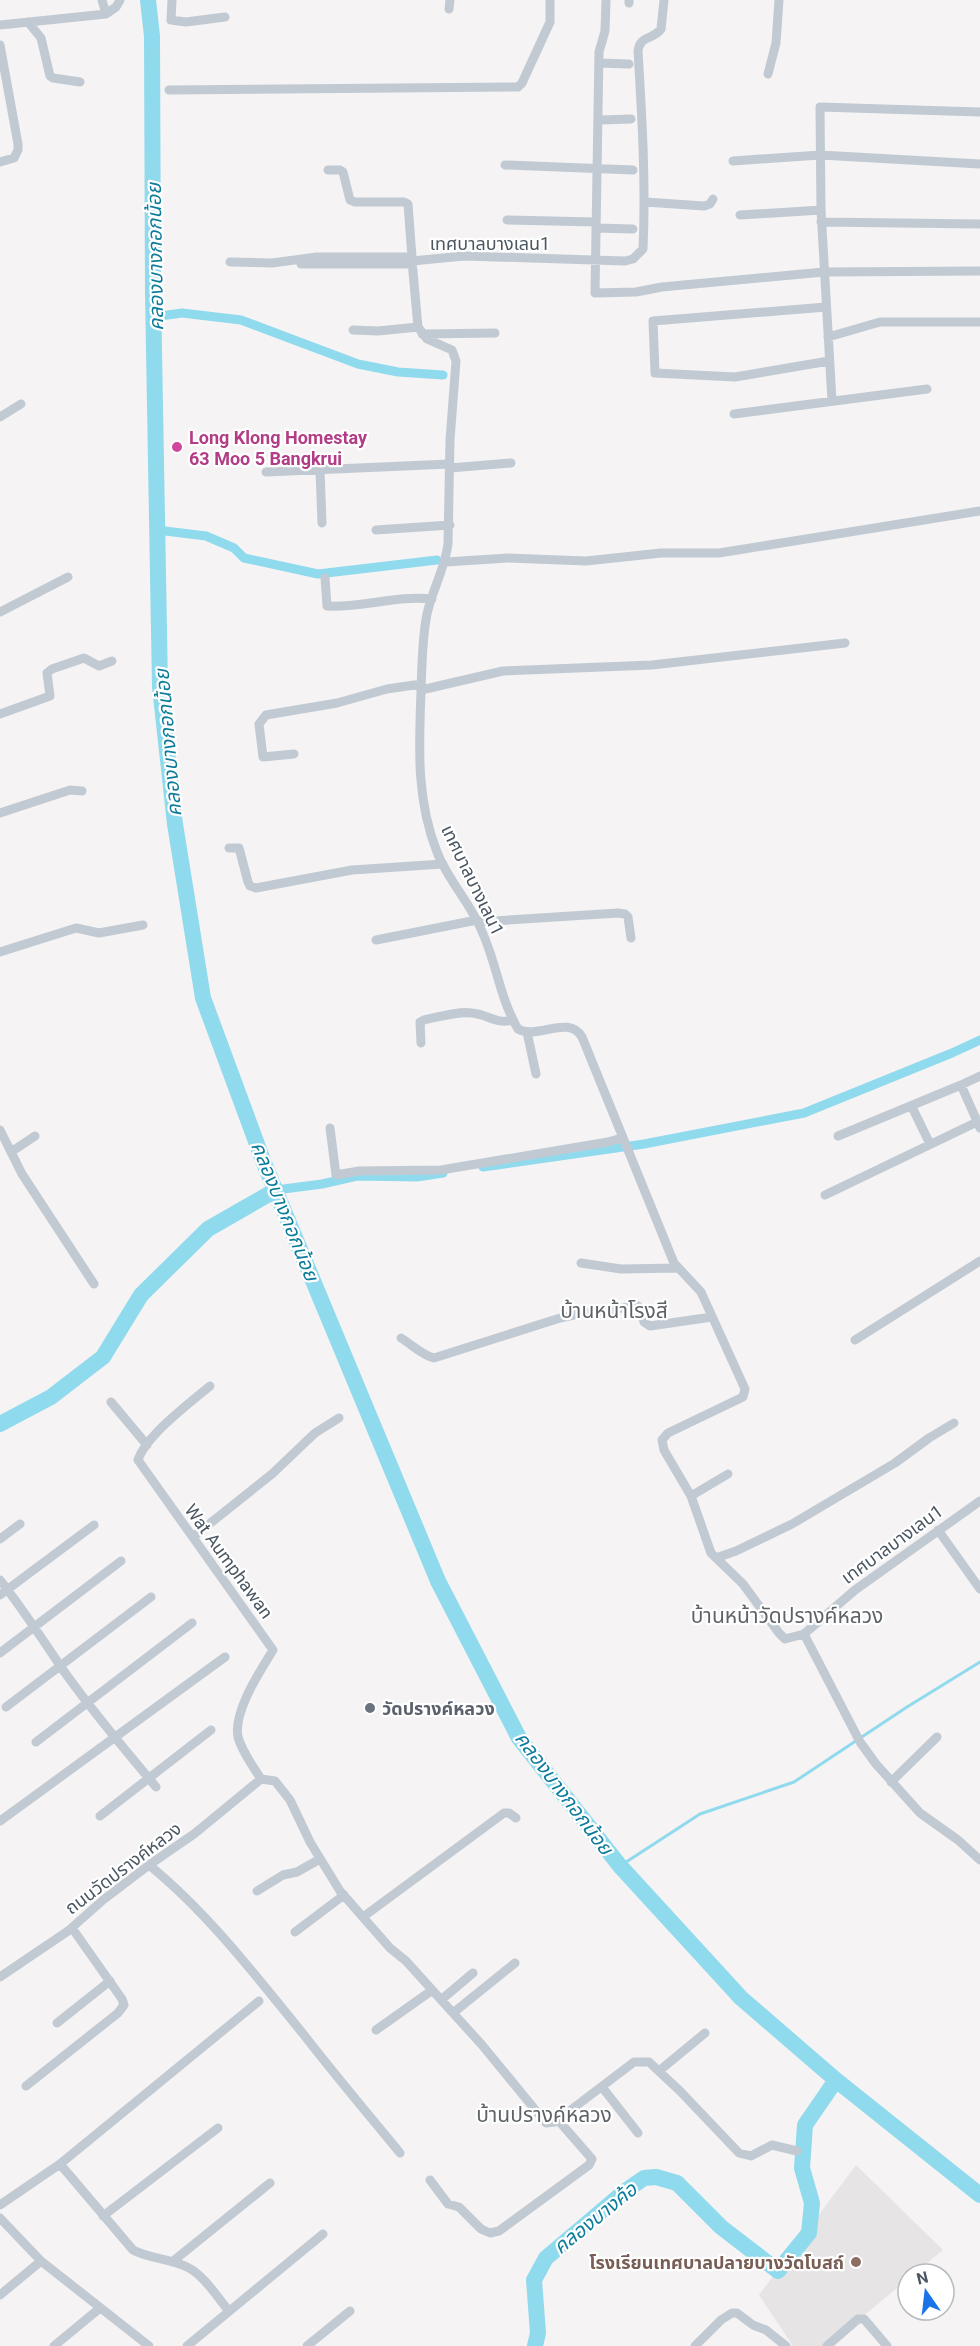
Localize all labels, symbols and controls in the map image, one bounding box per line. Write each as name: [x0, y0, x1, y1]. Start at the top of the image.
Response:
water label: คลองบางกอกน้อย: [142, 181, 168, 331]
street label: เทศบาลบางเลน1: [430, 233, 550, 254]
place label: Long Klong Homestay 63 Moo 5 Bangkrui: [189, 427, 368, 469]
marker: Long Klong Homestay 63 Moo 5 Bangkrui: [170, 440, 184, 454]
water label: คลองบางกอกน้อย: [149, 666, 186, 818]
street label: เทศบาลบางเลน1: [437, 821, 509, 939]
water label: คลองบางกอกน้อย: [246, 1138, 325, 1286]
district label: บ้านหน้าโรงสี: [560, 1299, 668, 1323]
street label: Wat Aumphawan: [180, 1500, 278, 1622]
street label: เทศบาลบางเลน1: [837, 1500, 947, 1588]
district label: บ้านหน้าวัดปรางค์หลวง: [691, 1604, 883, 1628]
place label: วัดปรางค์หลวง: [382, 1698, 495, 1719]
marker: วัดปรางค์หลวง: [363, 1701, 377, 1715]
water label: คลองบางกอกน้อย: [510, 1727, 619, 1861]
street label: ถนนวัดปรางค์หลวง: [61, 1818, 185, 1918]
district label: บ้านปรางค์หลวง: [476, 2103, 612, 2127]
water label: คลองบางค้อ: [548, 2176, 643, 2259]
place label: โรงเรียนเทศบาลปลายบางวัดโบสถ์: [589, 2252, 844, 2273]
marker: โรงเรียนเทศบาลปลายบางวัดโบสถ์: [849, 2255, 863, 2269]
north arrow: [896, 2262, 956, 2322]
text: N: [915, 2267, 930, 2289]

